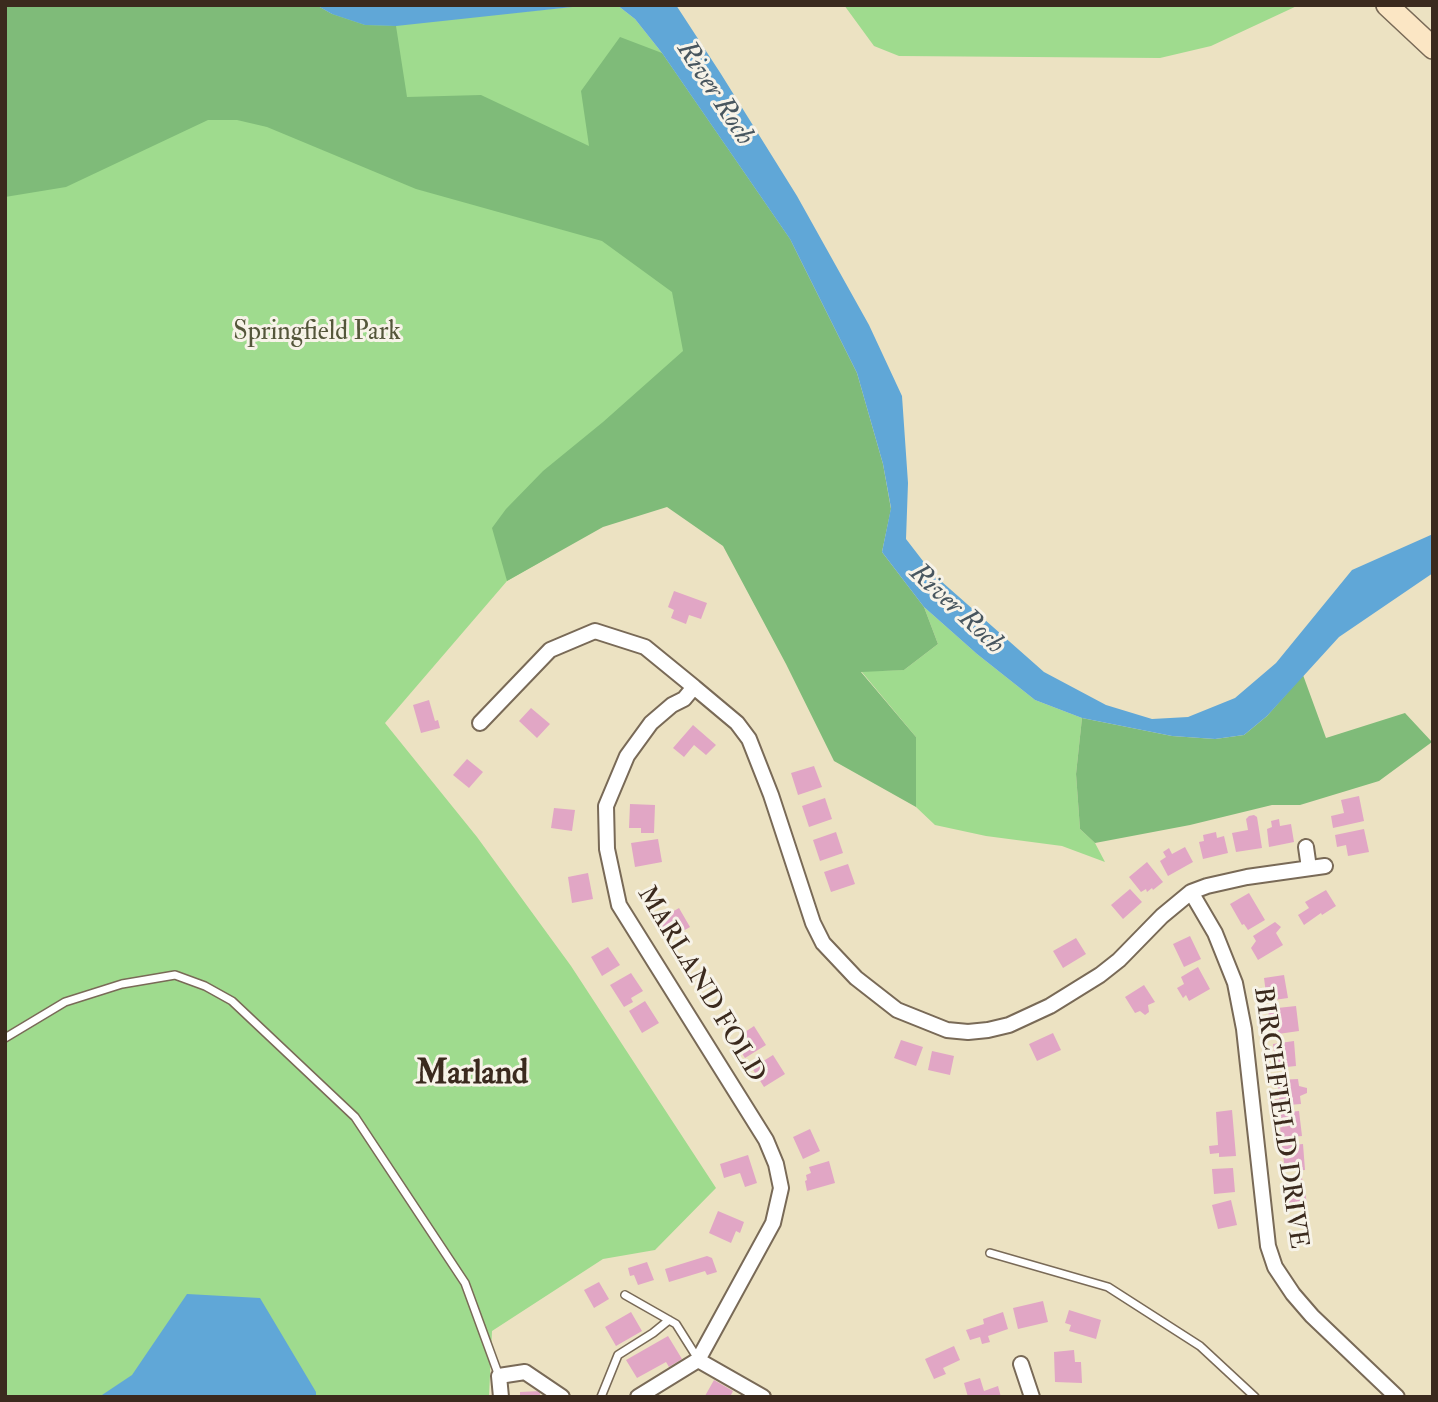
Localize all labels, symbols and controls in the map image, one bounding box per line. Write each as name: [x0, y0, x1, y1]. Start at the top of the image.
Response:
water label: River Roch: [668, 35, 760, 153]
park label: Springfield Park: [233, 317, 401, 349]
water label: River Roch: [901, 558, 1011, 662]
street label: MARLAND FOLD: [629, 881, 771, 1089]
street label: BIRCHFIELD DRIVE: [1245, 985, 1313, 1251]
district label: Marland: [416, 1056, 528, 1096]

